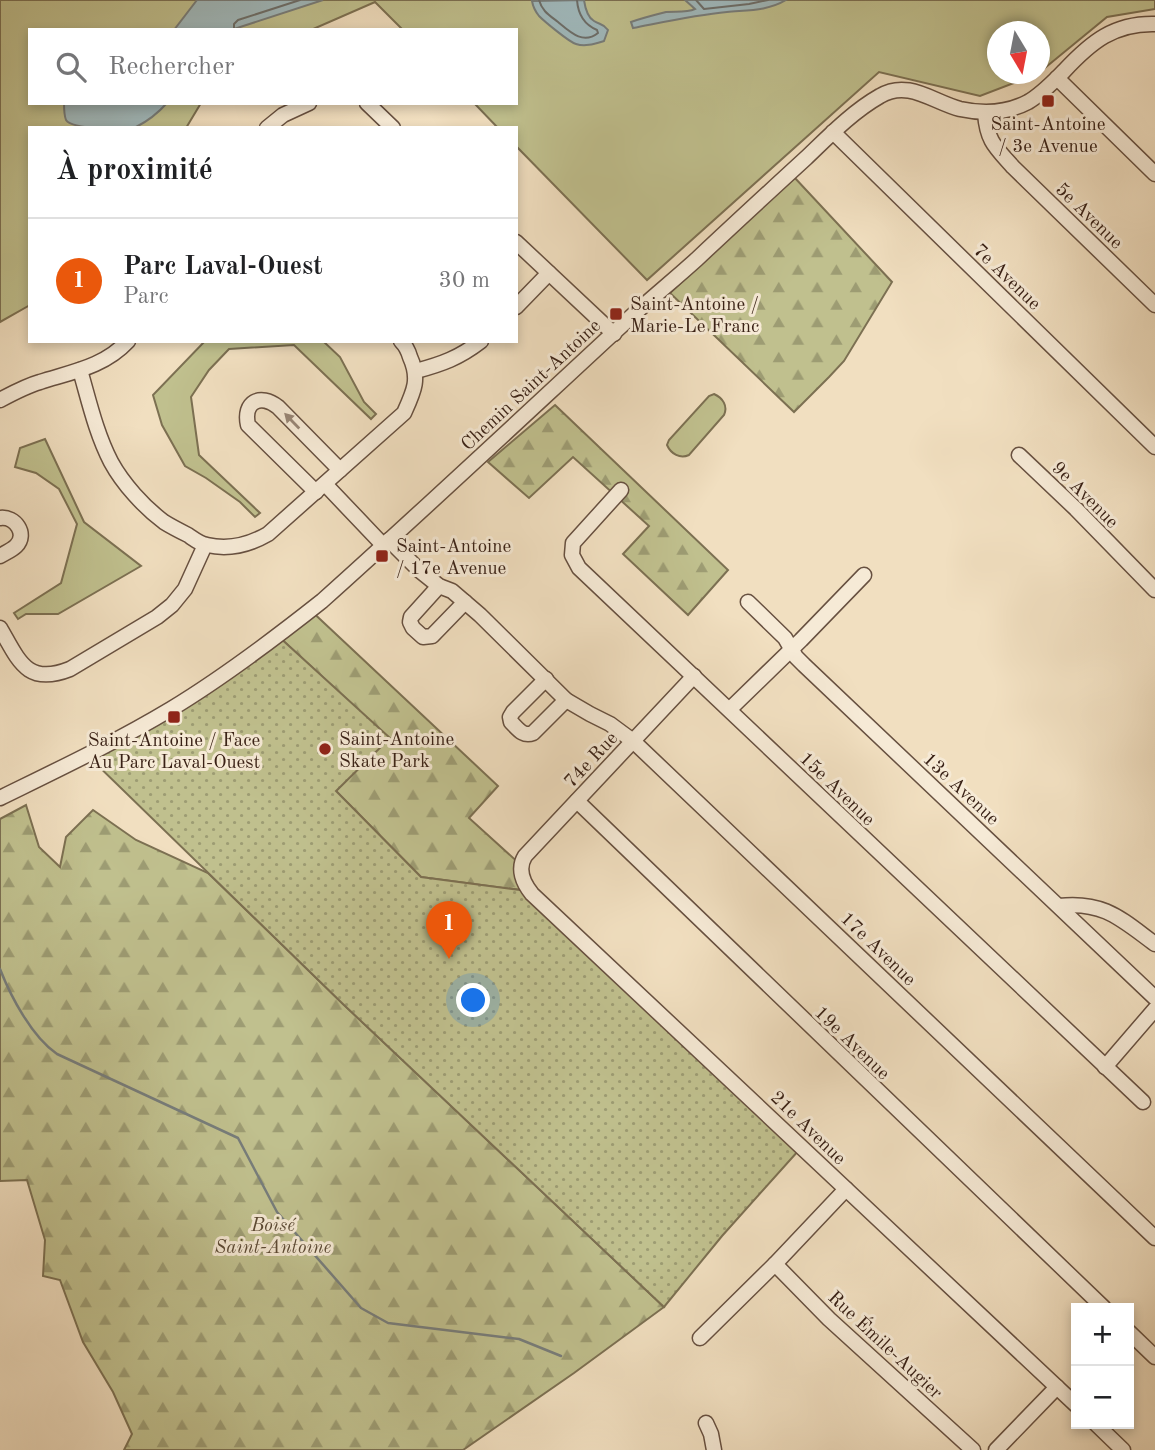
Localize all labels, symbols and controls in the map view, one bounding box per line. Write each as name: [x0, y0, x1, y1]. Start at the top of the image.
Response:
north arrow: [987, 21, 1050, 84]
search box: [28, 28, 518, 105]
icon: search: [52, 48, 90, 86]
text: Rechercher: [108, 54, 235, 80]
marker: Saint-Antoine / 3e Avenue: [1040, 93, 1056, 109]
place label: Saint-Antoine / 3e Avenue: [990, 116, 1106, 157]
text: À proximité: [56, 156, 213, 186]
street label: 5e Avenue: [1051, 180, 1126, 253]
street label: 7e Avenue: [969, 241, 1044, 314]
text: Parc Laval-Ouest: [123, 254, 323, 280]
text: 1: [72, 269, 86, 292]
text: 30 m: [439, 269, 490, 292]
text: Parc: [123, 285, 168, 308]
place label: Saint-Antoine / Marie-Le Franc: [630, 296, 759, 337]
marker: Saint-Antoine / Marie-Le Franc: [608, 306, 624, 322]
street label: Chemin Saint-Antoine: [458, 317, 605, 455]
one-way arrow: [284, 413, 301, 430]
street label: 9e Avenue: [1047, 459, 1121, 533]
place label: Saint-Antoine / 17e Avenue: [396, 538, 511, 579]
marker: Saint-Antoine / 17e Avenue: [374, 548, 390, 564]
marker: Saint-Antoine / Face Au Parc Laval-Ouest: [166, 709, 182, 725]
street label: 74e Rue: [561, 729, 622, 792]
place label: Saint-Antoine Skate Park: [339, 731, 454, 772]
place label: Saint-Antoine / Face Au Parc Laval-Ouest: [88, 732, 260, 773]
marker: Saint-Antoine Skate Park: [317, 741, 333, 757]
street label: 15e Avenue: [795, 749, 878, 830]
street label: 13e Avenue: [919, 750, 1002, 830]
pin: 1: [426, 901, 472, 959]
street label: 17e Avenue: [836, 909, 919, 990]
your location: [456, 983, 490, 1017]
street label: 19e Avenue: [810, 1003, 893, 1084]
street label: 21e Avenue: [766, 1088, 849, 1169]
park label: Boisé Saint-Antoine: [215, 1217, 332, 1258]
street label: Rue Émile-Augier: [823, 1285, 948, 1404]
map controls: [1071, 1303, 1134, 1429]
button: +: [1071, 1303, 1134, 1366]
button: −: [1071, 1366, 1134, 1429]

